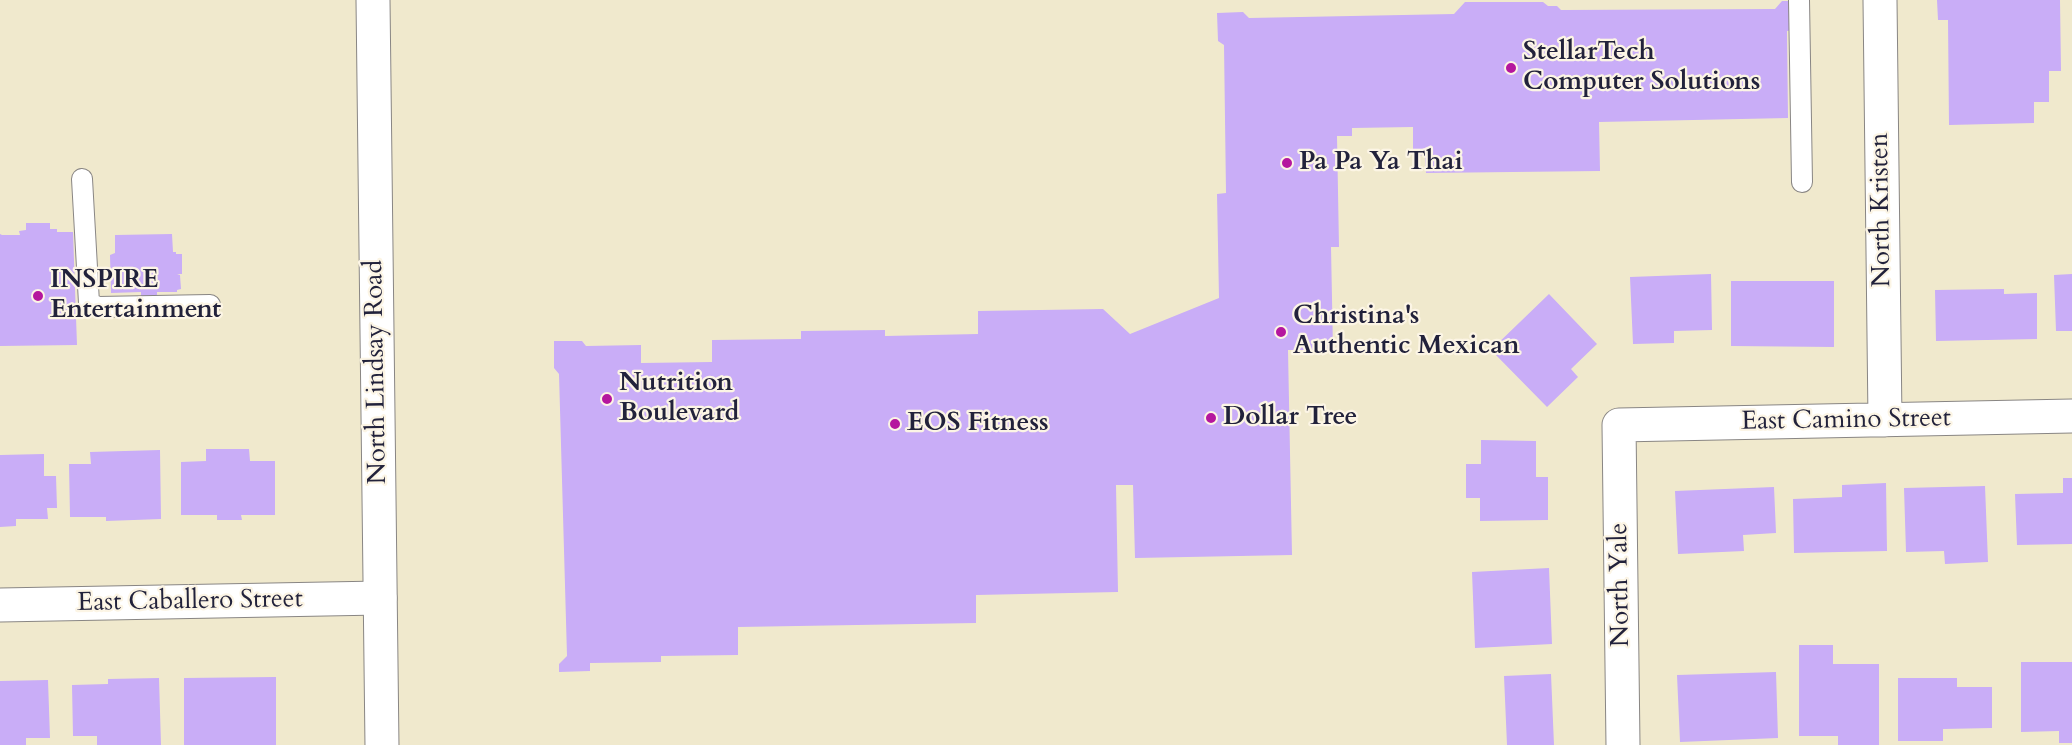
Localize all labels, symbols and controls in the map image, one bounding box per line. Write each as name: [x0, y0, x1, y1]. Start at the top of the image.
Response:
place label: StellarTech Computer Solutions: [1523, 37, 1760, 98]
marker: StellarTech Computer Solutions: [1504, 61, 1518, 75]
street label: North Kristen: [1865, 132, 1899, 288]
place label: Pa Pa Ya Thai: [1299, 147, 1463, 179]
marker: Pa Pa Ya Thai: [1280, 156, 1294, 170]
street label: North Lindsay Road: [359, 259, 395, 485]
place label: INSPIRE Entertainment: [50, 265, 221, 326]
marker: INSPIRE Entertainment: [31, 289, 45, 303]
place label: Christina's Authentic Mexican: [1293, 301, 1520, 362]
marker: Christina's Authentic Mexican: [1274, 325, 1288, 339]
place label: Nutrition Boulevard: [619, 368, 739, 430]
marker: Nutrition Boulevard: [600, 392, 614, 406]
place label: Dollar Tree: [1223, 402, 1357, 434]
street label: East Camino Street: [1741, 404, 1951, 438]
place label: EOS Fitness: [907, 408, 1049, 440]
marker: Dollar Tree: [1204, 411, 1218, 425]
marker: EOS Fitness: [888, 417, 902, 431]
street label: North Yale: [1604, 523, 1638, 647]
street label: East Caballero Street: [77, 584, 303, 620]

